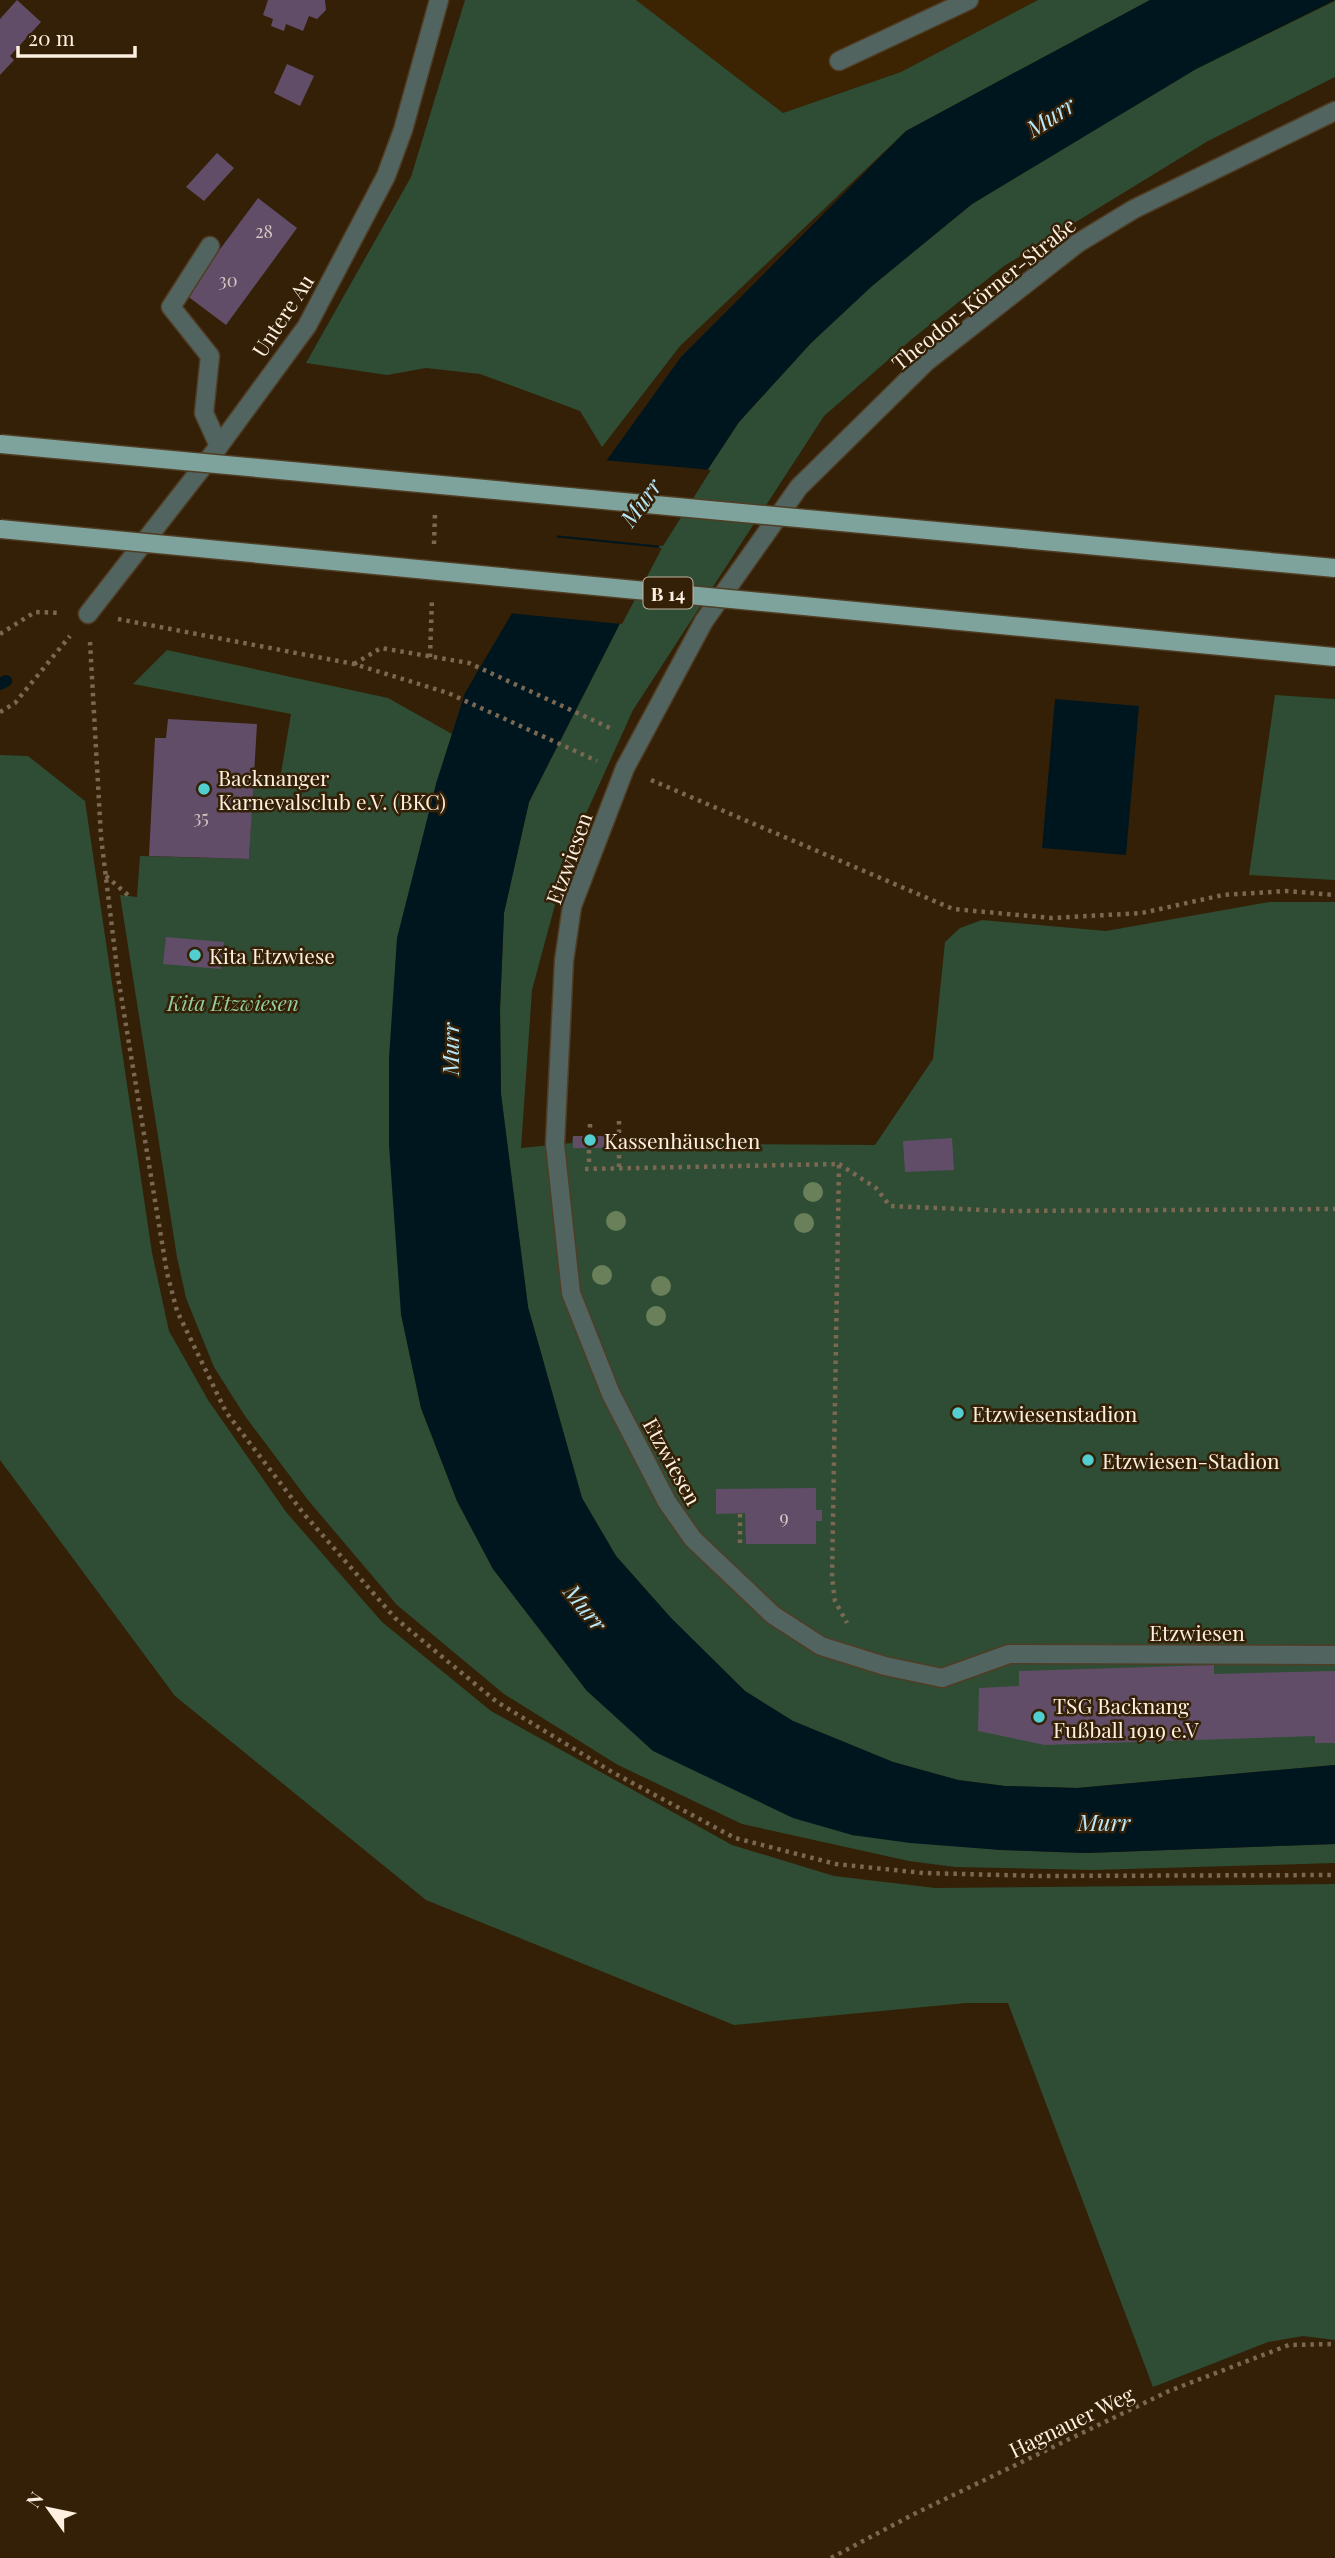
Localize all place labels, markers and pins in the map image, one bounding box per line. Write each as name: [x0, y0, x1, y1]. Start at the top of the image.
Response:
place label: Backnanger Karnevalsclub e.V. (BKC): [218, 763, 446, 815]
marker: Backnanger Karnevalsclub e.V. (BKC): [196, 781, 212, 797]
place label: Kita Etzwiese: [209, 941, 335, 969]
marker: Kita Etzwiese: [187, 947, 203, 963]
place label: Kassenhäuschen: [604, 1126, 761, 1154]
marker: Kassenhäuschen: [582, 1132, 598, 1148]
place label: Etzwiesenstadion: [972, 1399, 1138, 1427]
marker: Etzwiesenstadion: [950, 1405, 966, 1421]
place label: Etzwiesen-Stadion: [1102, 1446, 1280, 1474]
marker: Etzwiesen-Stadion: [1080, 1452, 1096, 1468]
place label: TSG Backnang Fußball 1919 e.V: [1053, 1691, 1199, 1743]
marker: TSG Backnang Fußball 1919 e.V: [1031, 1709, 1047, 1725]

